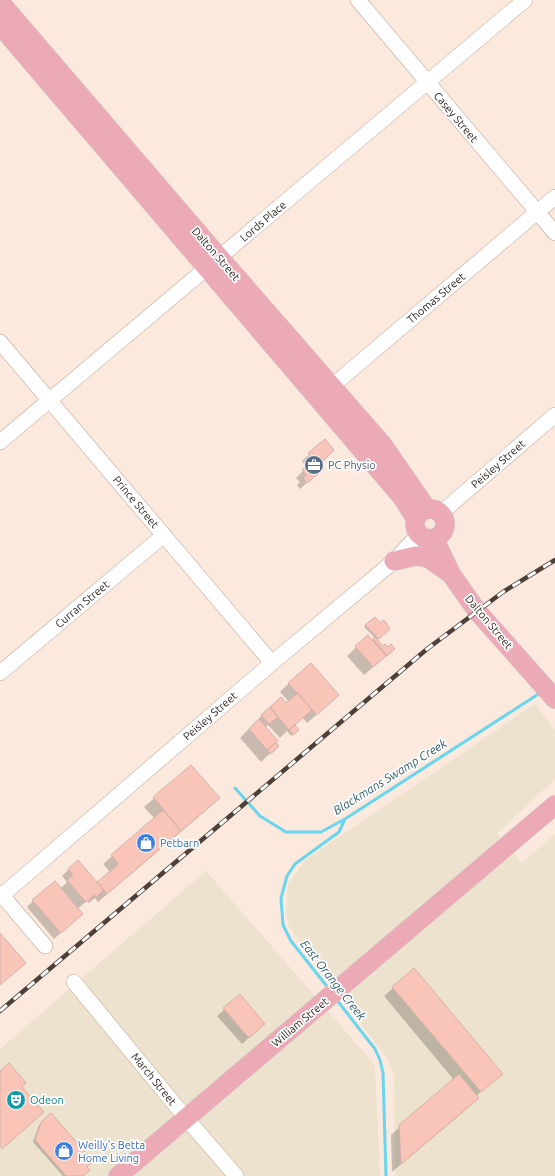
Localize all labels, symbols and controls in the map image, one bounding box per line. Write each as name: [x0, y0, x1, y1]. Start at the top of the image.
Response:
street label: Casey Street: [432, 89, 481, 145]
street label: Lords Place: [238, 198, 288, 244]
street label: Dalton Street: [190, 225, 243, 284]
street label: Thomas Street: [405, 270, 468, 326]
street label: Peisley Street: [469, 437, 528, 491]
office icon: PC Physio: [303, 454, 325, 476]
place label: PC Physio: [328, 459, 376, 471]
street label: Prince Street: [111, 474, 162, 531]
street label: Curran Street: [53, 578, 112, 630]
street label: Dalton Street: [463, 593, 515, 652]
street label: Peisley Street: [181, 689, 240, 743]
water label: Blackmans Swamp Creek: [331, 736, 449, 817]
shop icon: Petbarn: [135, 832, 157, 854]
place label: Petbarn: [160, 837, 199, 849]
water label: East Orange Creek: [298, 937, 369, 1023]
street label: William Street: [269, 995, 331, 1049]
street label: March Street: [129, 1050, 179, 1108]
theatre icon: Odeon: [5, 1089, 27, 1111]
place label: Odeon: [30, 1094, 64, 1106]
place label: Weilly's Betta Home Living: [78, 1139, 145, 1164]
shop icon: Weilly's Betta Home Living: [53, 1140, 75, 1162]

